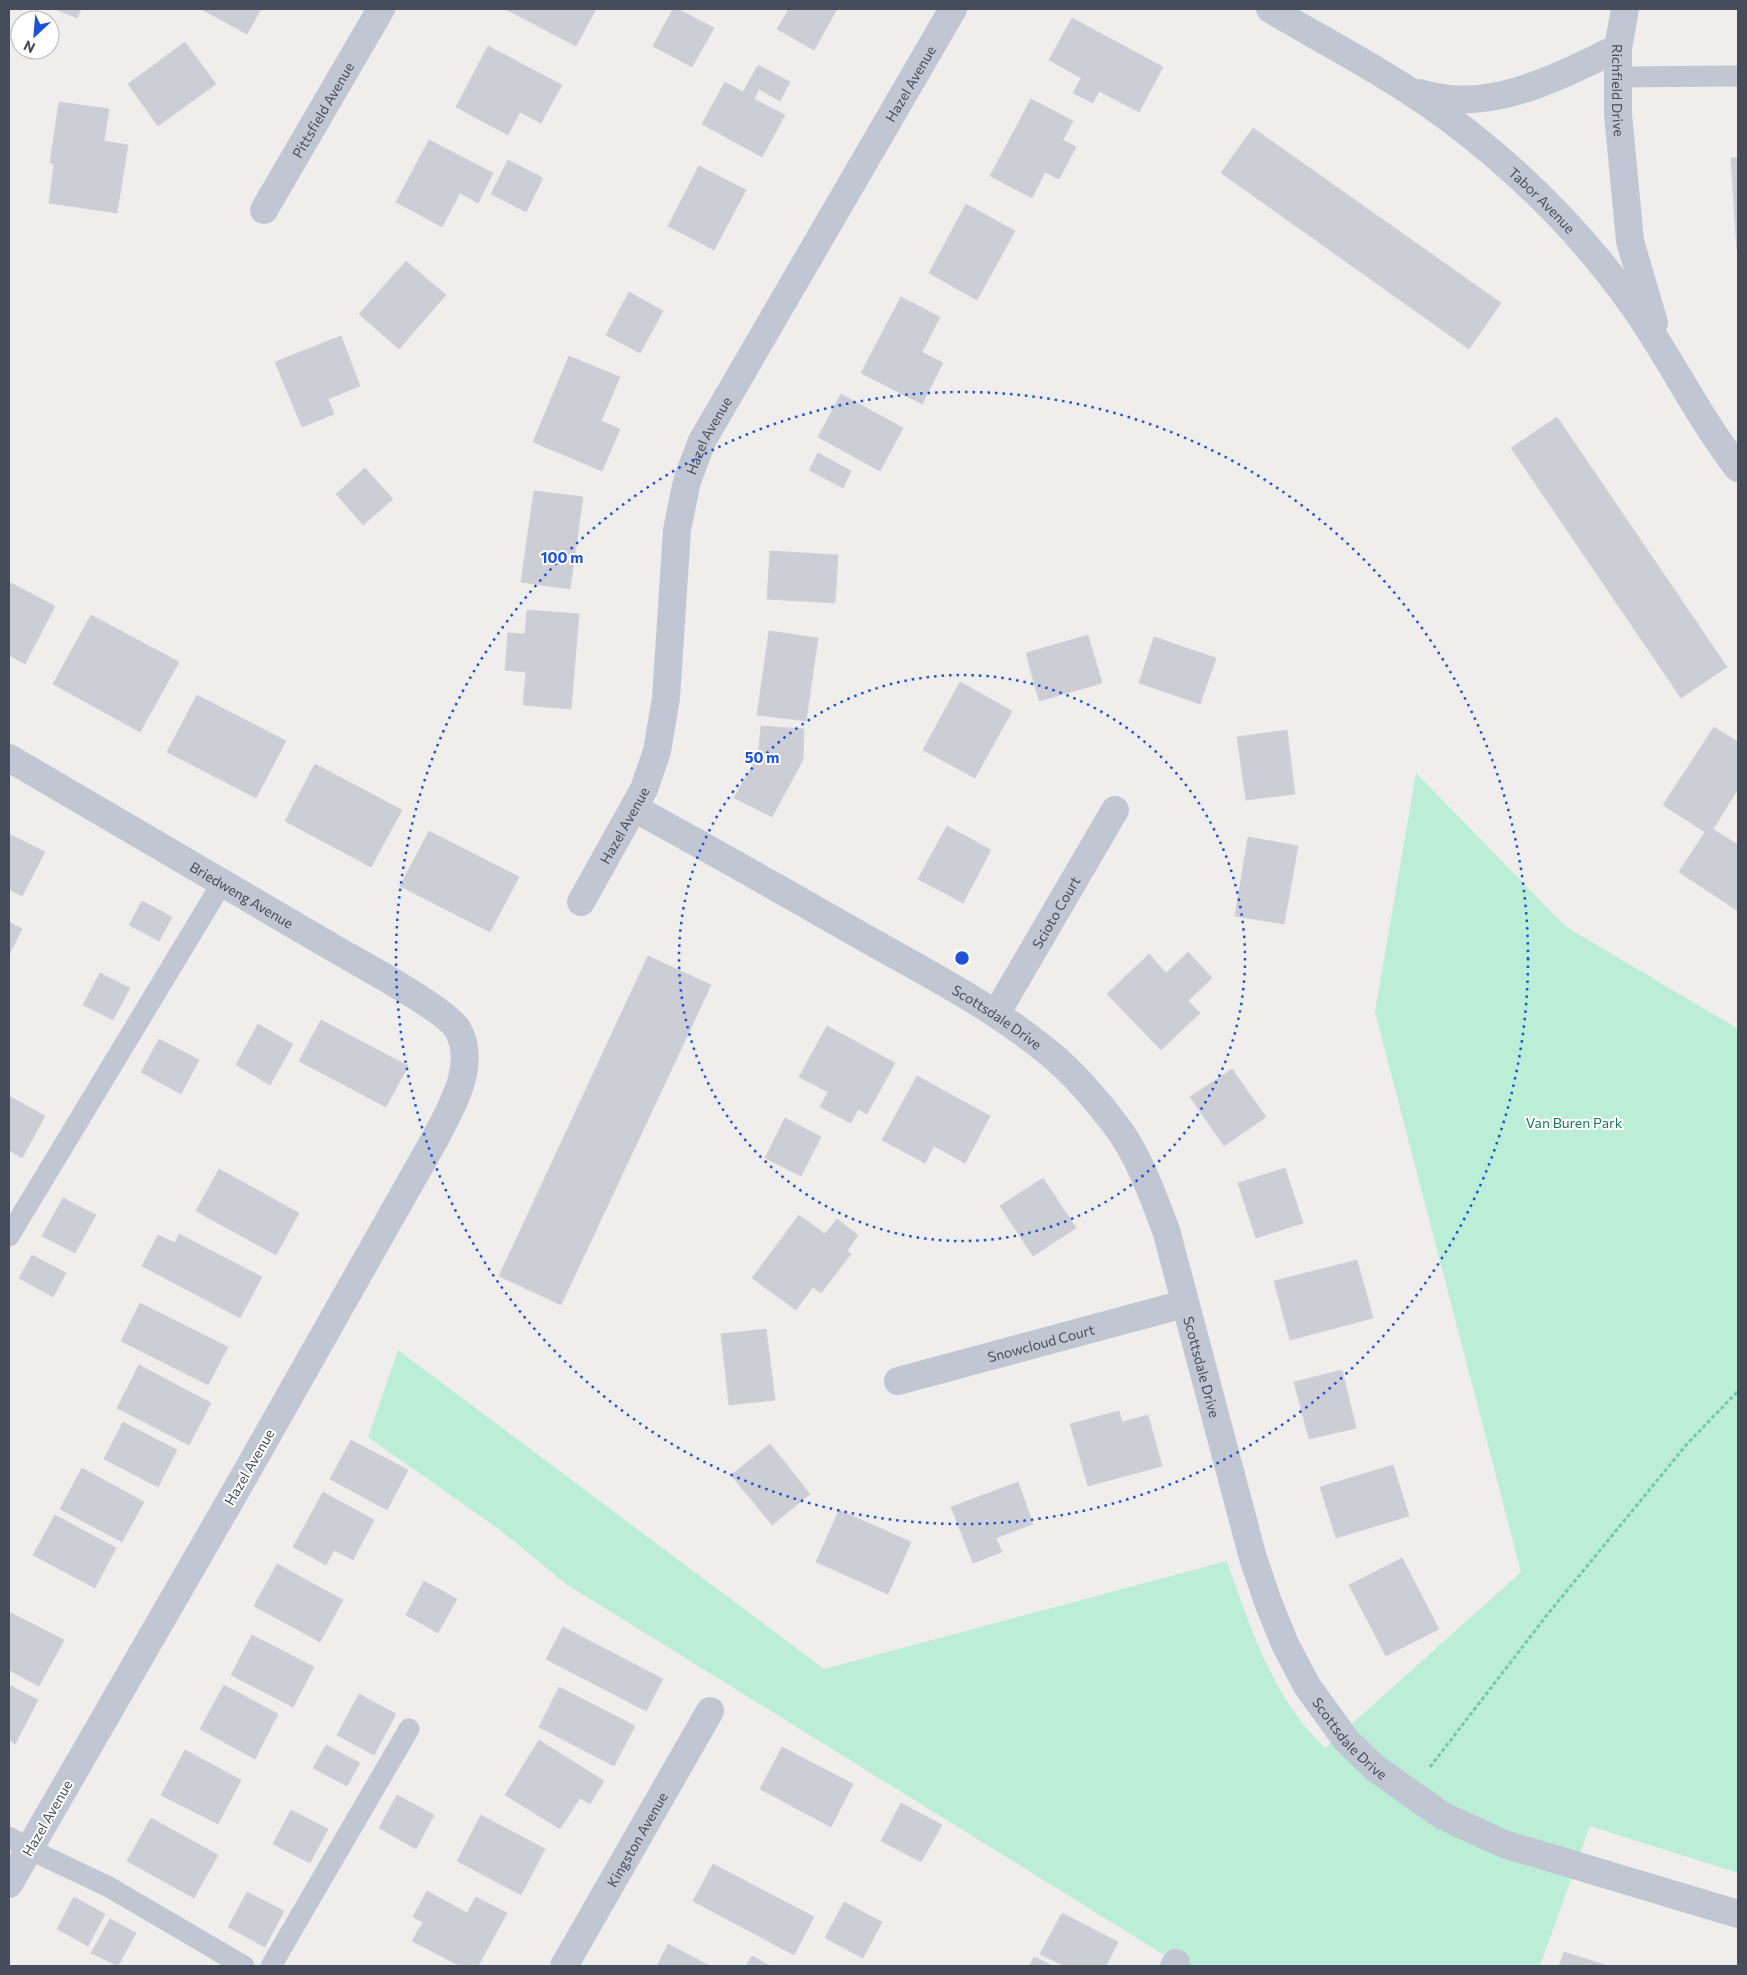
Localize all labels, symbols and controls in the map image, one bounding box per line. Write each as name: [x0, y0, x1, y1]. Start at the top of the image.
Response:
north arrow: [10, 10, 60, 60]
text: N: [21, 37, 38, 57]
street label: Hazel Avenue: [881, 42, 939, 124]
street label: Richfield Drive: [1609, 44, 1629, 137]
street label: Pittsfield Avenue: [288, 59, 357, 161]
street label: Tabor Avenue: [1506, 163, 1579, 236]
street label: Hazel Avenue: [682, 393, 735, 477]
text: 100 m: [541, 548, 583, 566]
text: 50 m: [745, 748, 779, 766]
street label: Hazel Avenue: [596, 784, 652, 866]
street label: Briedweng Avenue: [187, 858, 297, 931]
street label: Scioto Court: [1028, 873, 1083, 951]
centre of rings: [953, 949, 971, 967]
street label: Scottsdale Drive: [949, 981, 1045, 1053]
park label: Van Buren Park: [1526, 1114, 1623, 1131]
street label: Scottsdale Drive: [1181, 1314, 1224, 1419]
street label: Snowcloud Court: [986, 1320, 1096, 1365]
street label: Hazel Avenue: [220, 1426, 278, 1508]
street label: Scottsdale Drive: [1309, 1694, 1391, 1783]
street label: Hazel Avenue: [18, 1777, 76, 1859]
street label: Kingston Avenue: [603, 1789, 670, 1890]

